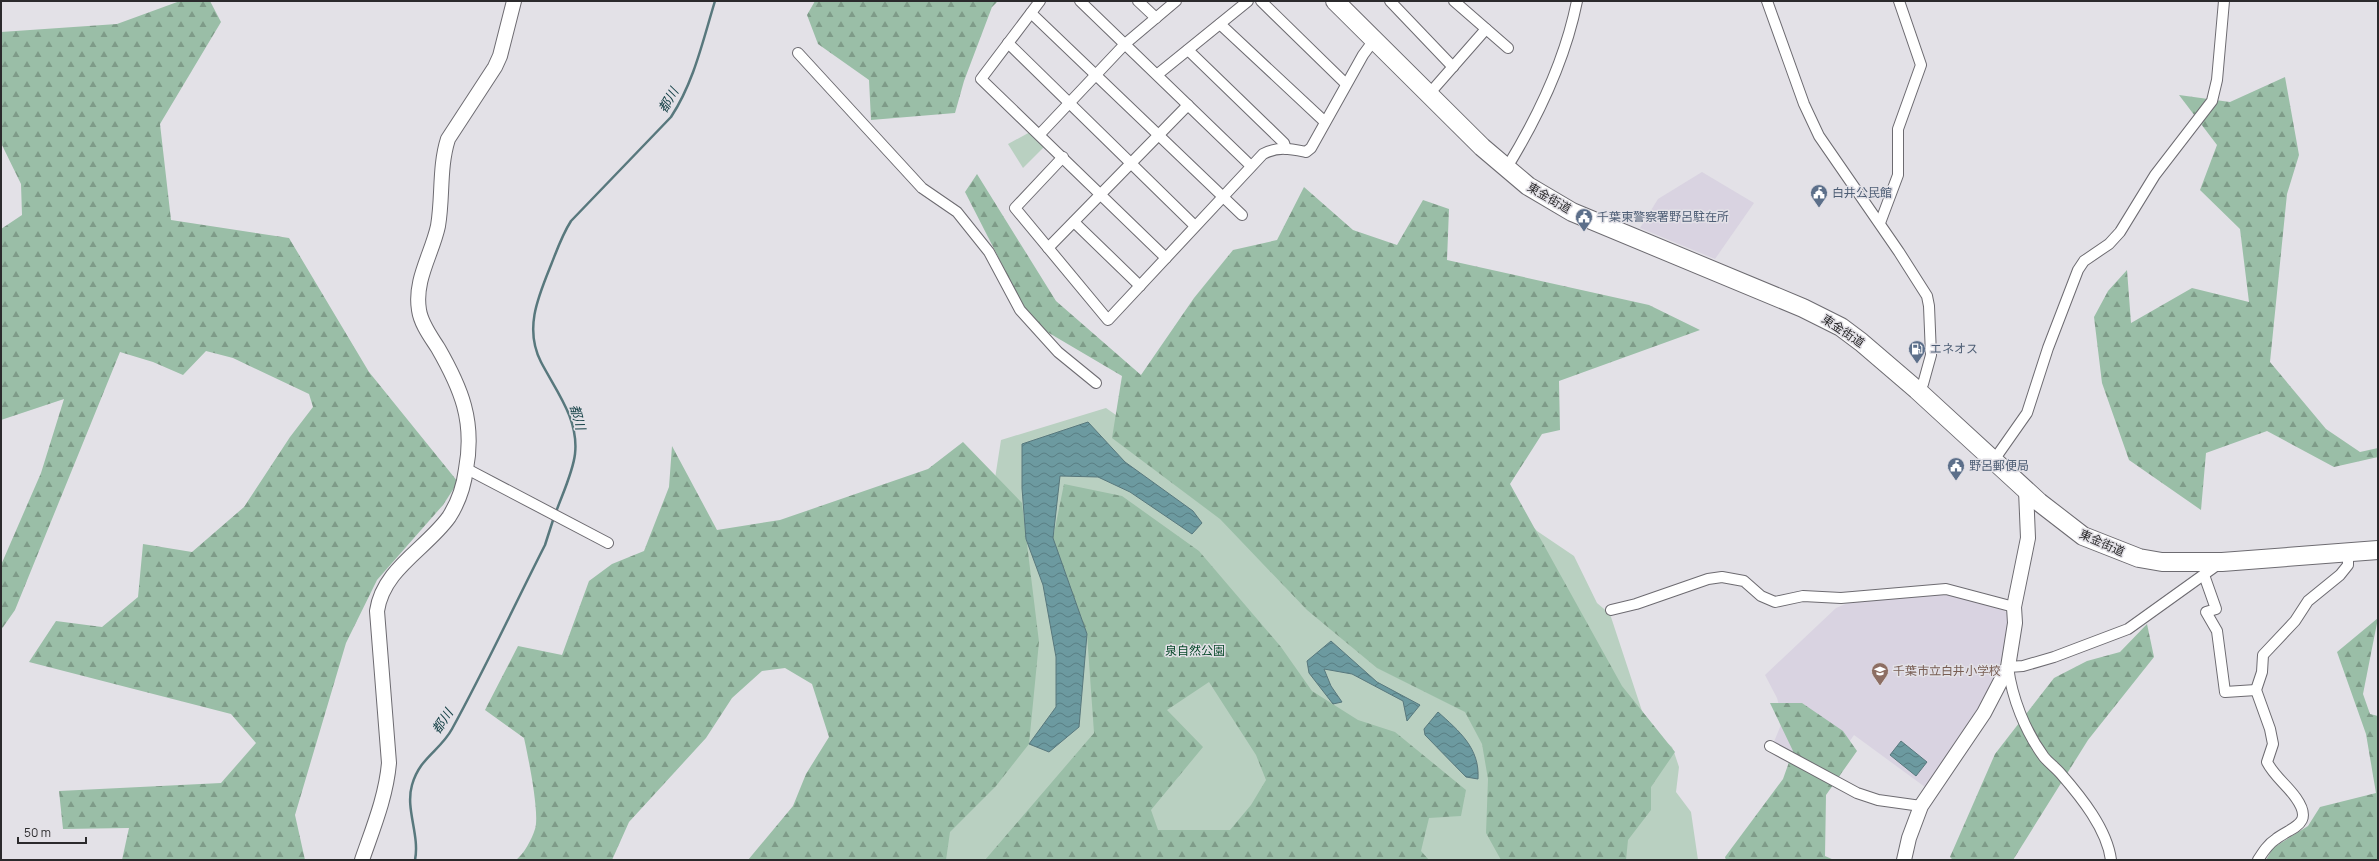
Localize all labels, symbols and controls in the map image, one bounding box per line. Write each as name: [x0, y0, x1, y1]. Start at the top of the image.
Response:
water label: 都川: [654, 83, 683, 116]
street label: 東金街道: [1524, 178, 1574, 217]
public building icon: 白井公民館: [1809, 183, 1829, 208]
place label: 白井公民館: [1832, 184, 1892, 201]
public building icon: 千葉東警察署野呂駐在所: [1574, 207, 1594, 232]
place label: 千葉東警察署野呂駐在所: [1597, 208, 1729, 225]
street label: 東金街道: [1819, 310, 1868, 351]
fuel station icon: エネオス: [1907, 339, 1927, 364]
place label: エネオス: [1930, 340, 1978, 357]
water label: 都川: [566, 402, 591, 434]
public building icon: 野呂郵便局: [1946, 456, 1966, 481]
place label: 野呂郵便局: [1969, 457, 2029, 474]
street label: 東金街道: [2077, 525, 2128, 560]
park label: 泉自然公園: [1165, 642, 1225, 659]
school or university icon: 千葉市立白井小学校: [1870, 661, 1890, 686]
place label: 千葉市立白井小学校: [1893, 662, 2001, 679]
water label: 都川: [427, 704, 458, 737]
scale bar: [18, 819, 86, 845]
text: 50 m: [24, 824, 51, 841]

